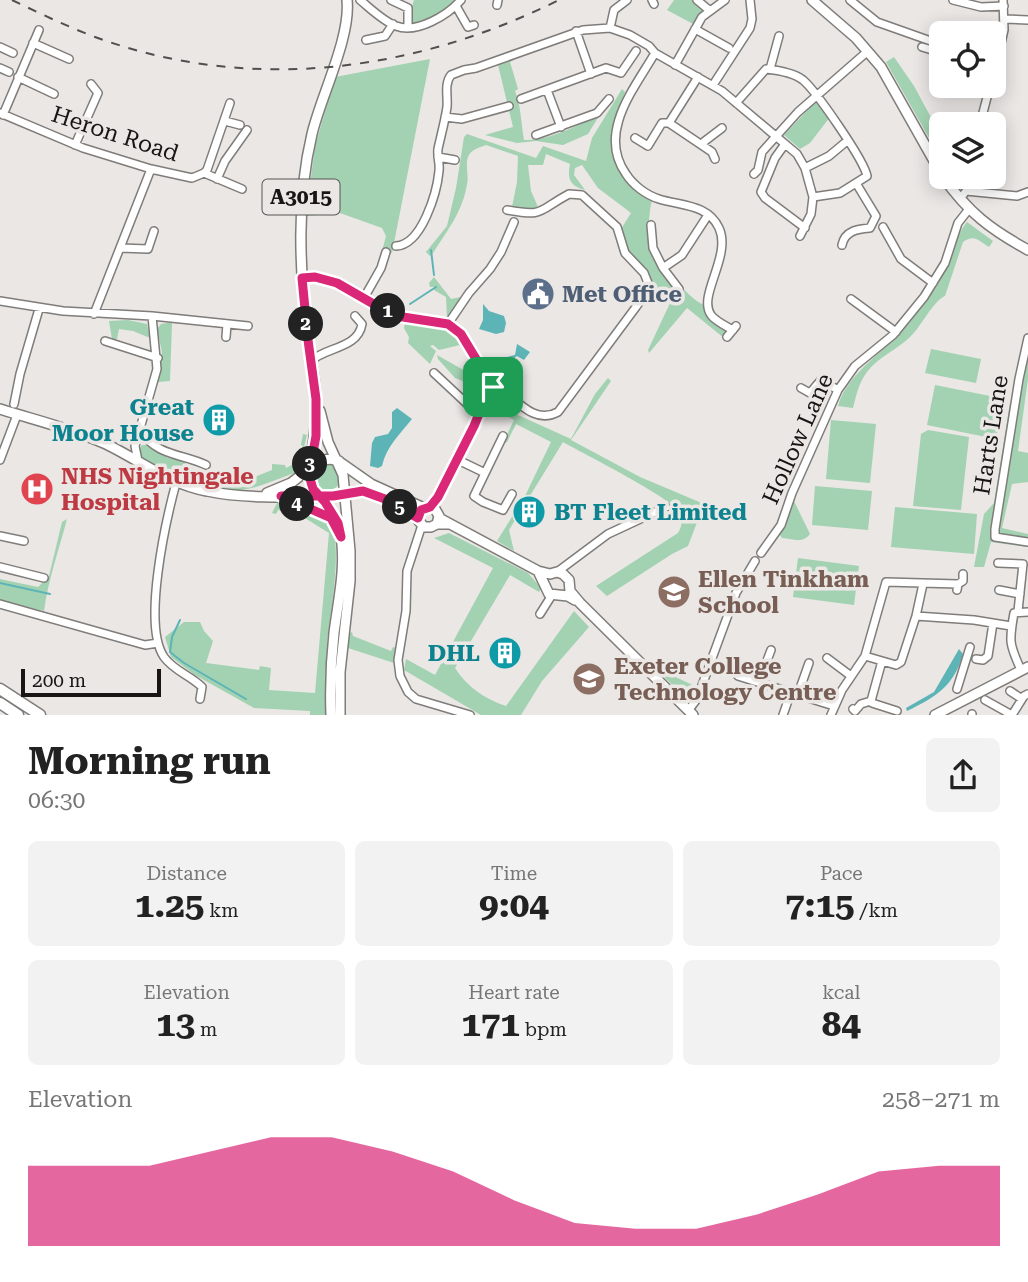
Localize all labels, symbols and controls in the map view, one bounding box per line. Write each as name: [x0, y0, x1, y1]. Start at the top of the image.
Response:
map controls: [929, 21, 1006, 189]
button: locate: [929, 21, 1006, 98]
street label: Heron Road: [48, 101, 182, 167]
button: layers: [929, 112, 1006, 189]
road number: A3015: [262, 180, 340, 214]
public building icon: Met Office: [519, 275, 557, 313]
place label: Met Office: [562, 281, 682, 308]
pin: 1: [370, 294, 406, 328]
text: 1: [382, 299, 393, 322]
pin: 2: [288, 306, 324, 342]
text: 2: [300, 312, 311, 335]
pin: [463, 357, 523, 417]
icon: arrive: [474, 368, 512, 406]
street label: Hollow Lane: [757, 369, 839, 509]
street label: Harts Lane: [968, 373, 1014, 497]
place label: Great Moor House: [52, 394, 194, 447]
building icon: Great Moor House: [200, 401, 238, 439]
pin: 3: [292, 447, 328, 482]
text: 3: [304, 452, 315, 475]
place label: NHS Nightingale Hospital: [61, 463, 254, 516]
hospital icon: NHS Nightingale Hospital: [18, 470, 56, 508]
pin: 4: [280, 486, 314, 522]
pin: 5: [382, 490, 418, 524]
text: 4: [291, 492, 302, 515]
building icon: BT Fleet Limited: [510, 493, 548, 531]
text: 5: [394, 495, 405, 518]
place label: BT Fleet Limited: [554, 499, 747, 526]
place label: Ellen Tinkham School: [698, 566, 869, 619]
school or university icon: Ellen Tinkham School: [655, 573, 693, 611]
building icon: DHL: [486, 634, 524, 672]
place label: DHL: [428, 640, 480, 667]
place label: Exeter College Technology Centre: [614, 653, 837, 706]
school or university icon: Exeter College Technology Centre: [570, 660, 608, 698]
scale bar: [21, 666, 161, 698]
text: 200 m: [32, 669, 86, 692]
button: share: [926, 738, 1000, 812]
text: Morning run: [28, 739, 271, 783]
text: 06:30: [28, 787, 85, 814]
text: Distance: [146, 862, 227, 885]
text: Time: [491, 862, 537, 885]
text: Pace: [820, 862, 863, 885]
text: 1.25: [135, 885, 204, 926]
text: 9:04: [479, 885, 549, 926]
text: 7:15: [785, 885, 855, 926]
text: km: [204, 899, 239, 922]
text: /km: [855, 899, 898, 922]
text: Elevation: [144, 981, 230, 1004]
text: Heart rate: [468, 981, 560, 1004]
text: kcal: [822, 981, 860, 1004]
text: 13: [156, 1004, 195, 1045]
text: 171: [461, 1004, 520, 1045]
text: 84: [822, 1004, 861, 1045]
text: m: [195, 1018, 217, 1041]
text: bpm: [520, 1018, 567, 1041]
text: Elevation: [28, 1086, 132, 1113]
text: 258–271 m: [882, 1086, 1000, 1113]

